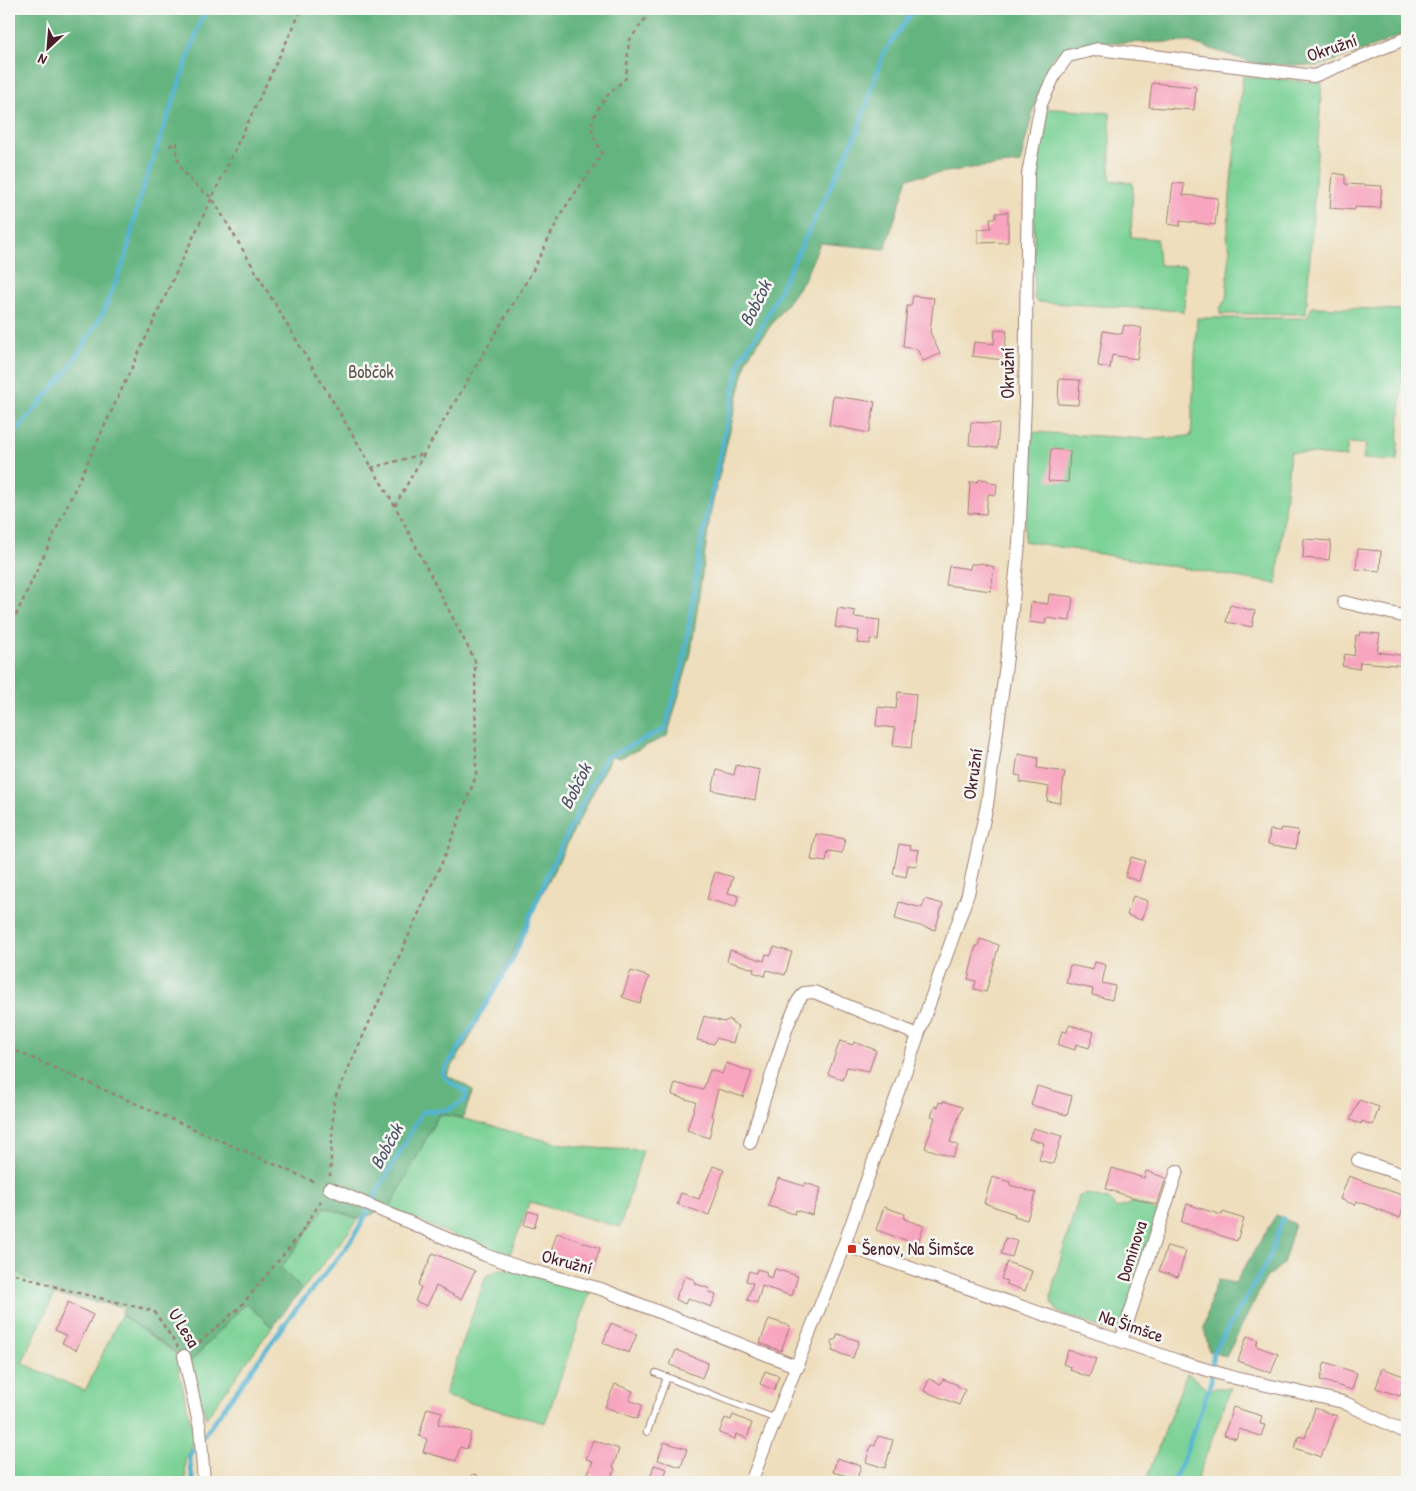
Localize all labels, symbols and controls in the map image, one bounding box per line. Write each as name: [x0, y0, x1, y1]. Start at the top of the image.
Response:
north arrow: [22, 22, 72, 72]
street label: Okružní: [1303, 27, 1360, 68]
text: N: [34, 50, 50, 70]
water label: Bobčok: [733, 274, 778, 330]
street label: Okružní: [995, 347, 1020, 399]
park label: Bobčok: [348, 359, 394, 384]
street label: Okružní: [957, 747, 988, 801]
water label: Bobčok: [553, 757, 598, 813]
water label: Bobčok: [363, 1117, 410, 1173]
street label: Dominova: [1110, 1218, 1153, 1284]
place label: Šenov, Na Šimšce: [862, 1236, 974, 1261]
street label: Okružní: [539, 1243, 595, 1280]
marker: Šenov, Na Šimšce: [846, 1243, 858, 1255]
street label: U Lesa: [163, 1303, 206, 1352]
street label: Na Šimšce: [1096, 1303, 1167, 1348]

